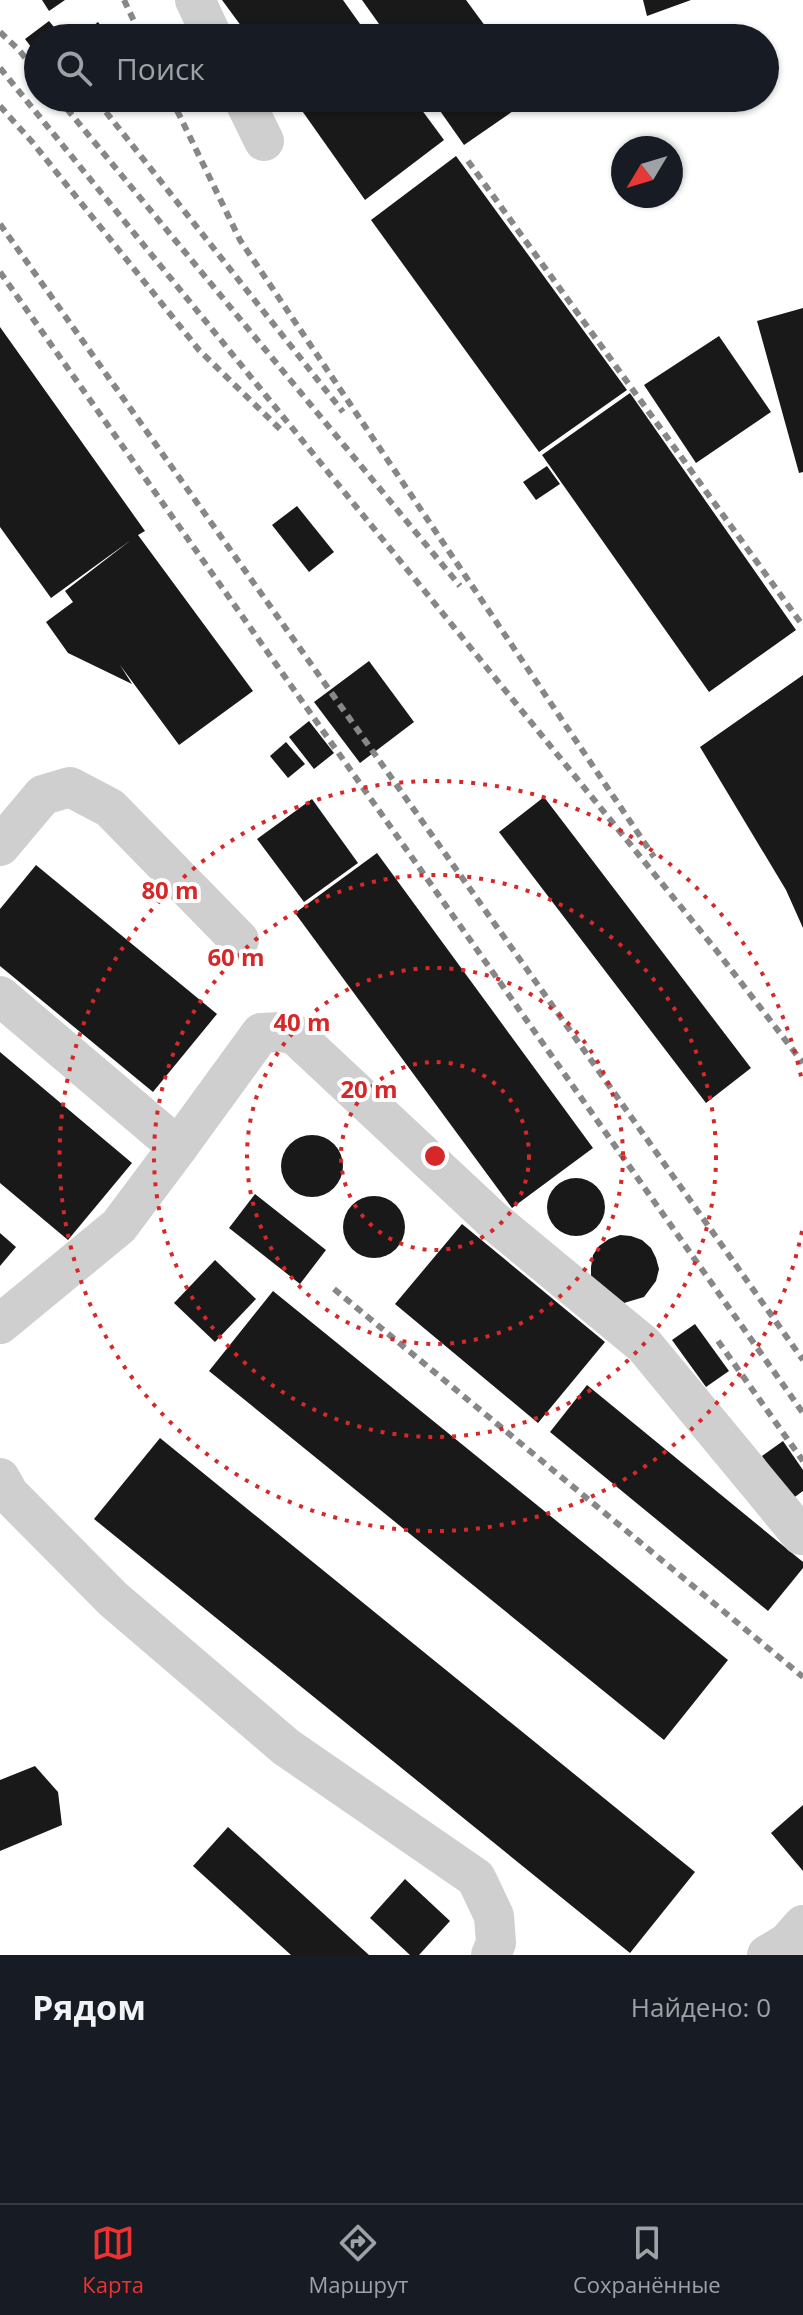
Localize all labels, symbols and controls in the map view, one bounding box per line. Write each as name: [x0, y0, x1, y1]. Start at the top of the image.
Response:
search box: [24, 24, 779, 112]
icon: search: [52, 46, 96, 90]
text: Поиск: [116, 48, 205, 89]
north arrow: [611, 136, 683, 208]
text: 80 m: [141, 873, 199, 906]
text: 60 m: [207, 940, 265, 973]
text: 40 m: [273, 1005, 331, 1038]
text: 20 m: [340, 1072, 398, 1105]
centre of rings: [421, 1142, 449, 1170]
text: Рядом: [32, 1984, 146, 2030]
text: Найдено: 0: [631, 1989, 771, 2025]
tab: Карта: [82, 2221, 144, 2299]
tab: Маршрут: [309, 2221, 408, 2299]
tab: Сохранённые: [573, 2221, 721, 2299]

